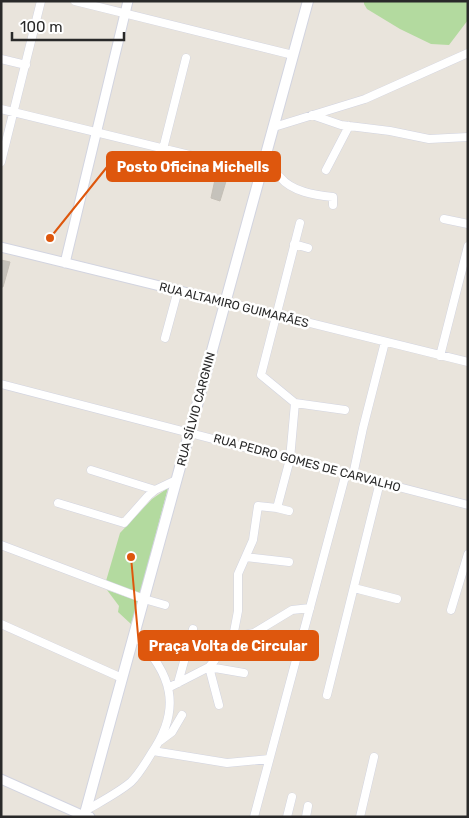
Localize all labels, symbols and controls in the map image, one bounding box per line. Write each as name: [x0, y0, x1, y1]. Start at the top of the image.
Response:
scale bar: [12, 10, 125, 42]
text: 100 m: [20, 18, 62, 36]
callout: Posto Oficina Michells: [107, 152, 280, 181]
text: Posto Oficina Michells: [117, 159, 270, 176]
street label: RUA ALTAMIRO GUIMARÃES: [158, 280, 310, 330]
street label: RUA SÍLVIO CARGNIN: [174, 351, 218, 467]
street label: RUA PEDRO GOMES DE CARVALHO: [212, 431, 402, 495]
callout: Praça Volta de Circular: [139, 631, 318, 660]
text: Praça Volta de Circular: [149, 638, 308, 655]

